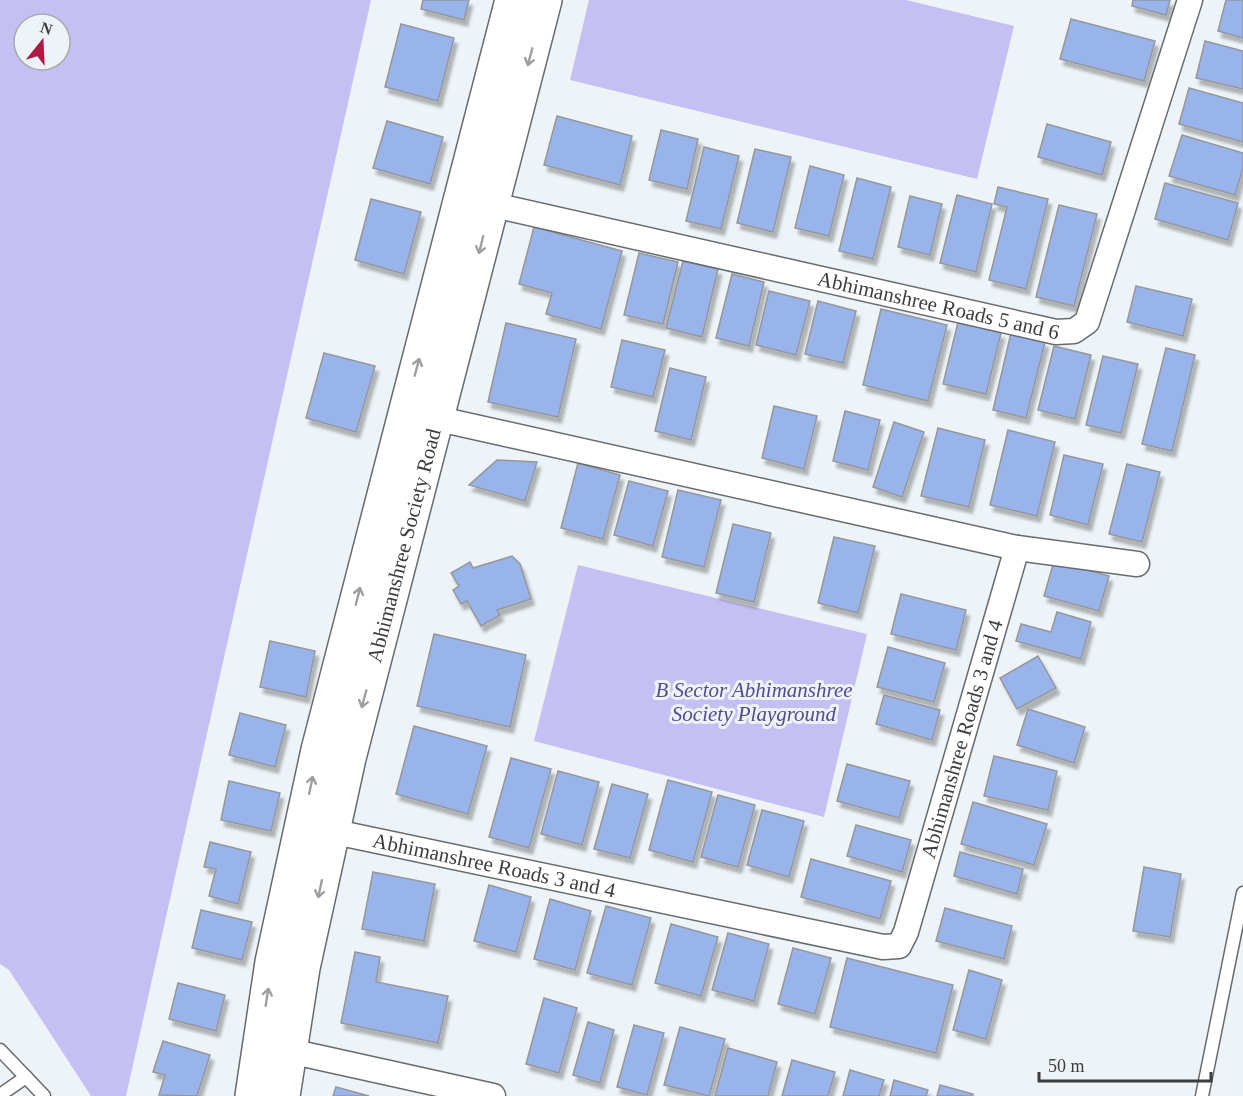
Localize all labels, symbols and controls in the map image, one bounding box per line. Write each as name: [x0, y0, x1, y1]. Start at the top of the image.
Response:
north arrow: [12, 12, 72, 72]
text: N: [38, 18, 55, 38]
one-way arrow: [524, 47, 535, 66]
one-way arrow: [475, 236, 487, 255]
street label: Abhimanshree Roads 5 and 6: [815, 266, 1062, 344]
one-way arrow: [412, 357, 424, 376]
street label: Abhimanshree Society Road: [362, 426, 446, 665]
one-way arrow: [353, 587, 365, 606]
street label: Abhimanshree Roads 3 and 4: [916, 616, 1008, 861]
park label: B Sector Abhimanshree Society Playground: [655, 678, 853, 726]
one-way arrow: [358, 689, 369, 708]
one-way arrow: [306, 776, 317, 795]
street label: Abhimanshree Roads 3 and 4: [371, 828, 618, 903]
one-way arrow: [314, 878, 325, 898]
one-way arrow: [262, 987, 273, 1007]
scale bar: [1039, 1045, 1212, 1083]
text: 50 m: [1048, 1056, 1085, 1076]

